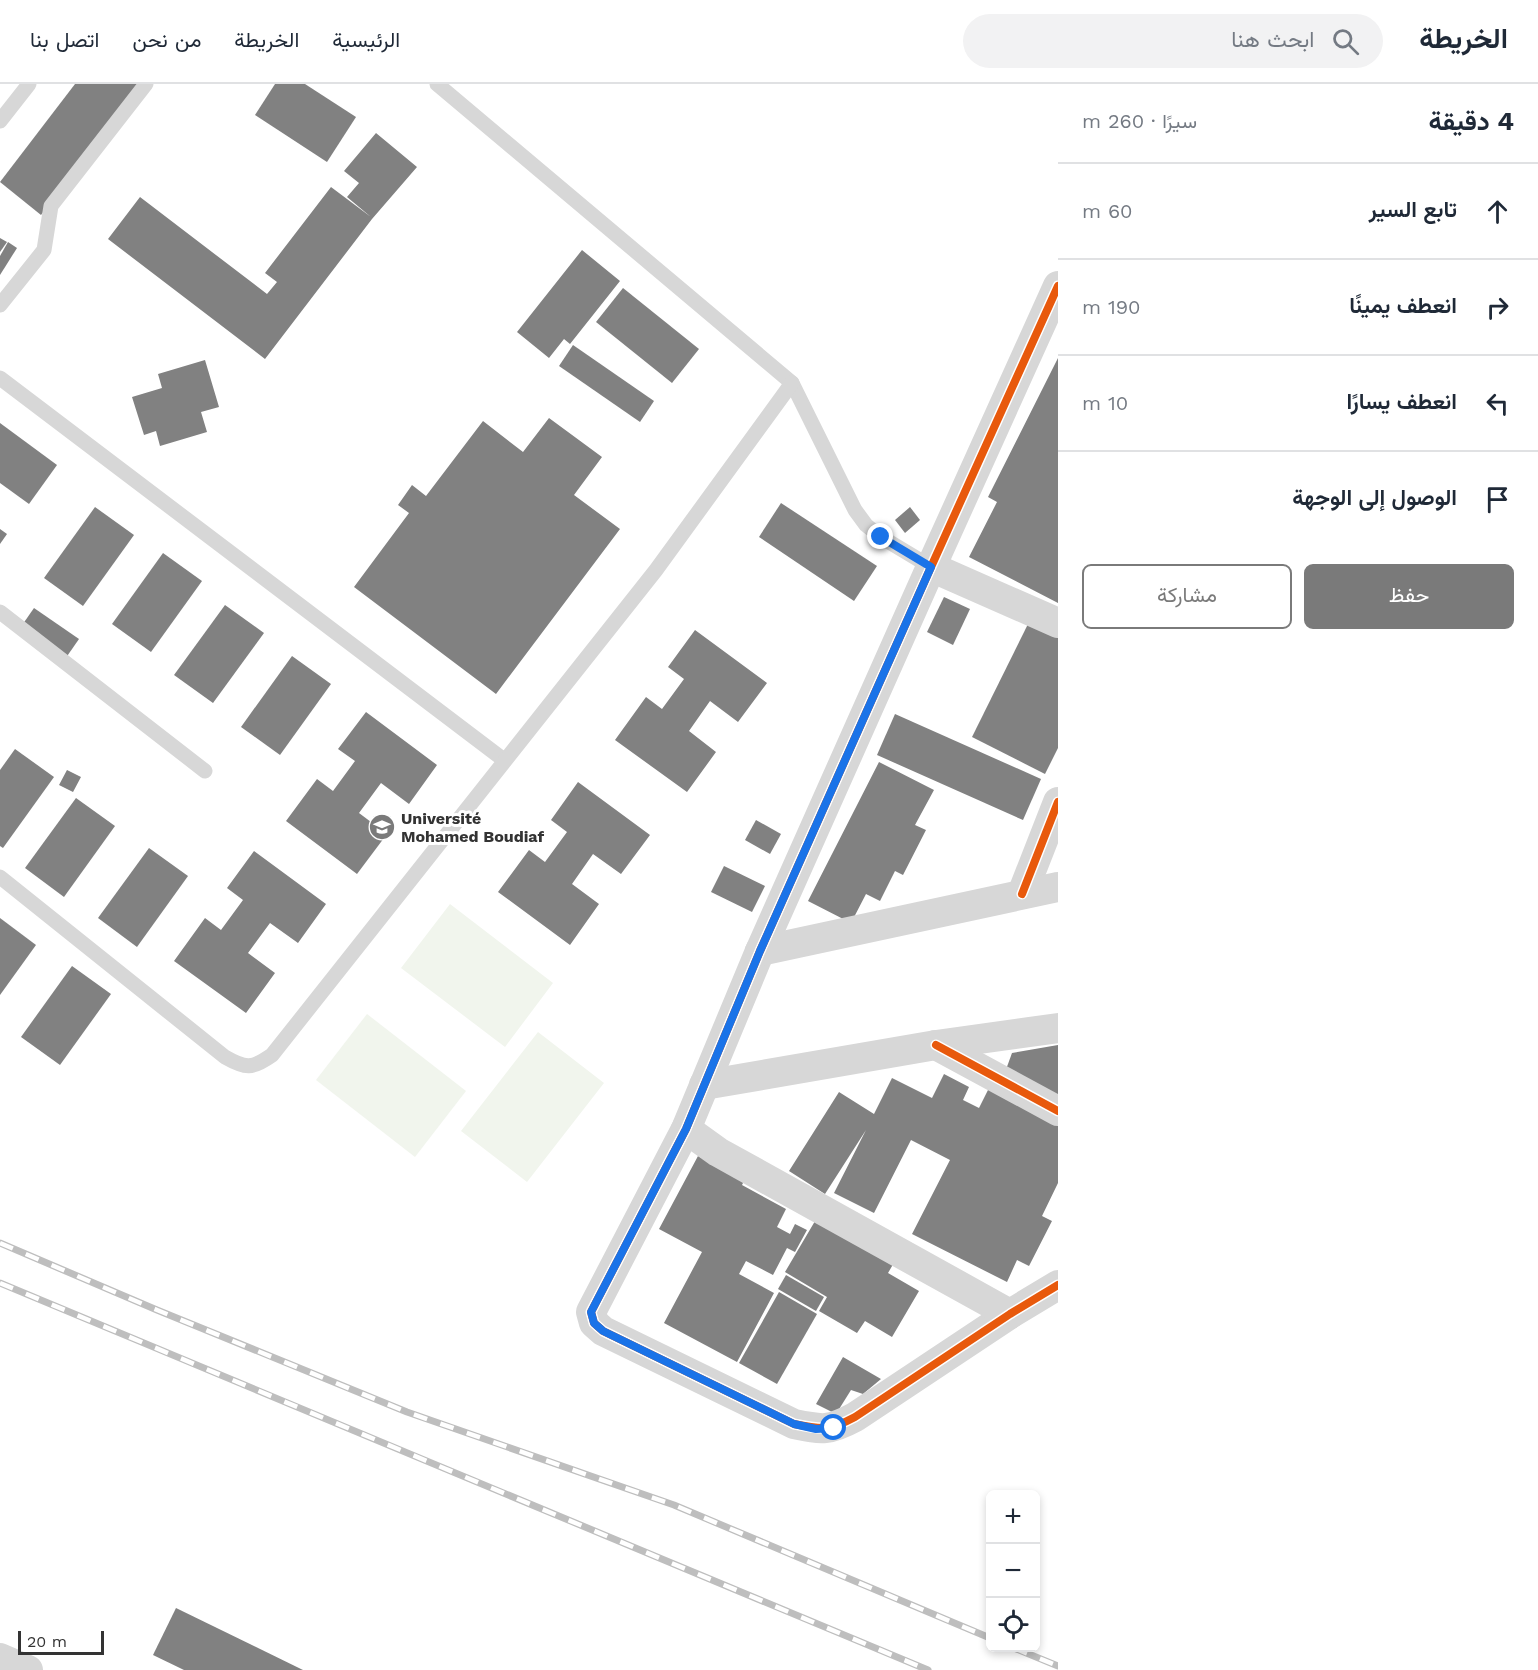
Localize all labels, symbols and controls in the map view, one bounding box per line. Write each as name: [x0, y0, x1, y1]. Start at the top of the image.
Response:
search box: [963, 14, 1383, 68]
text: الخريطة: [1419, 22, 1508, 55]
icon: search: [1329, 25, 1362, 58]
text: اتصل بنا: [30, 27, 99, 52]
text: من نحن: [132, 27, 201, 52]
text: الخريطة: [234, 27, 299, 52]
text: الرئيسية: [332, 27, 400, 52]
text: ابحث هنا: [1231, 27, 1314, 52]
text: 4 دقيقة: [1428, 106, 1514, 136]
text: سيرًا · 260 m: [1082, 109, 1197, 133]
icon: ahead: [1481, 195, 1514, 228]
text: تابع السير: [1369, 197, 1457, 222]
text: 60 m: [1082, 199, 1133, 223]
icon: right: [1481, 291, 1514, 324]
text: انعطف يمينًا: [1349, 293, 1457, 318]
text: 190 m: [1082, 295, 1140, 319]
icon: left: [1481, 387, 1514, 420]
text: انعطف يسارًا: [1347, 389, 1457, 414]
text: 10 m: [1082, 391, 1128, 415]
icon: arrive: [1481, 483, 1514, 516]
text: الوصول إلى الوجهة: [1292, 485, 1457, 510]
route end: [867, 523, 893, 549]
button: مشاركة: [1082, 564, 1292, 629]
button: حفظ: [1304, 564, 1514, 629]
place label: Université Mohamed Boudiaf: [401, 809, 545, 846]
school or university icon: Université Mohamed Boudiaf: [367, 812, 397, 842]
route start: [820, 1414, 846, 1440]
map controls: [986, 1490, 1040, 1652]
button: +: [986, 1490, 1040, 1544]
button: −: [986, 1544, 1040, 1598]
button: locate: [986, 1598, 1040, 1652]
scale bar: [18, 1628, 104, 1656]
text: 20 m: [27, 1632, 67, 1651]

